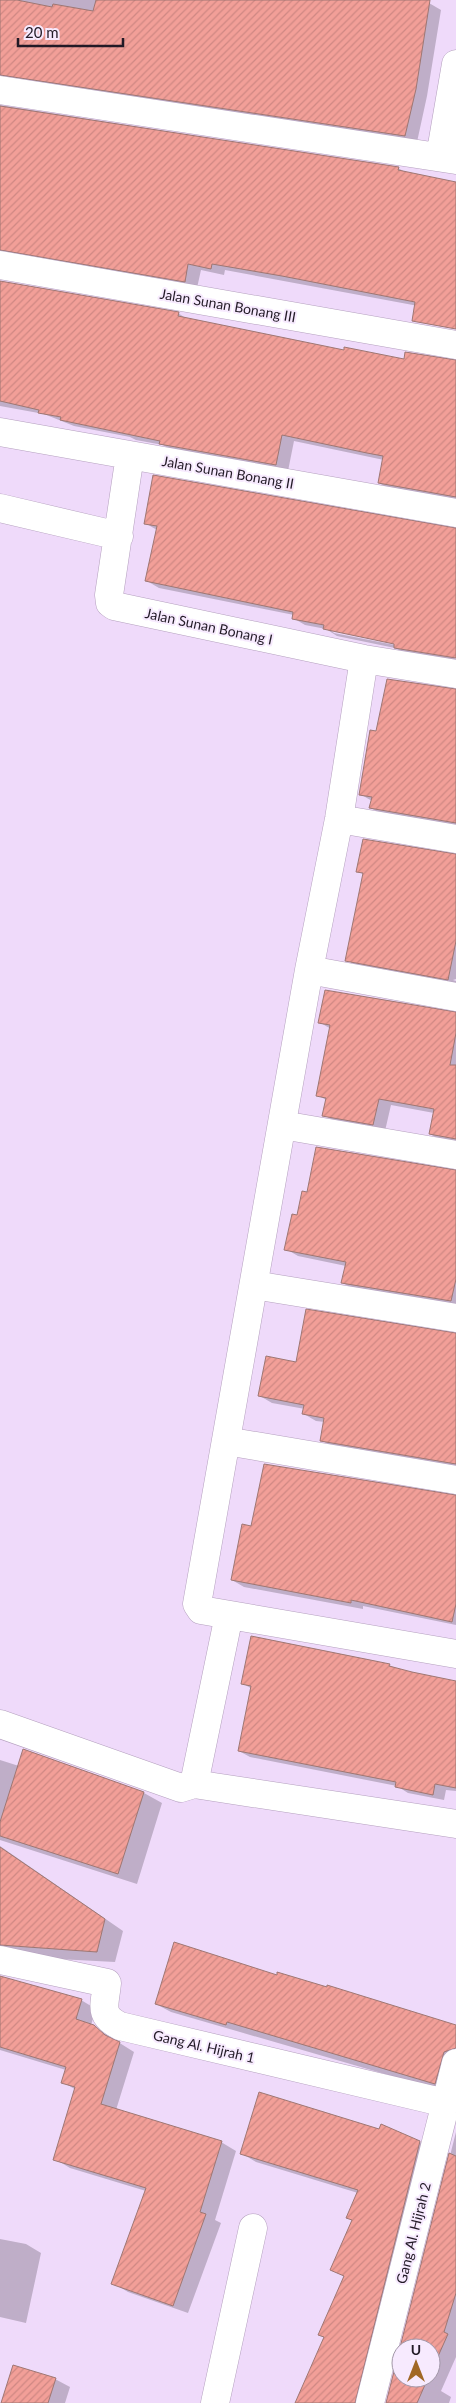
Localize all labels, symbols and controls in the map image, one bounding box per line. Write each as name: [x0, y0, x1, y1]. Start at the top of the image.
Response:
scale bar: [18, 15, 122, 47]
text: 20 m: [25, 23, 59, 41]
street label: Jalan Sunan Bonang III: [159, 285, 297, 325]
street label: Jalan Sunan Bonang II: [161, 452, 295, 492]
street label: Jalan Sunan Bonang I: [144, 604, 274, 648]
street label: Gang Al. Hijrah 1: [152, 2026, 256, 2066]
street label: Gang Al. Hijrah 2: [392, 2181, 434, 2285]
north arrow: [391, 2338, 441, 2388]
text: U: [411, 2341, 421, 2358]

